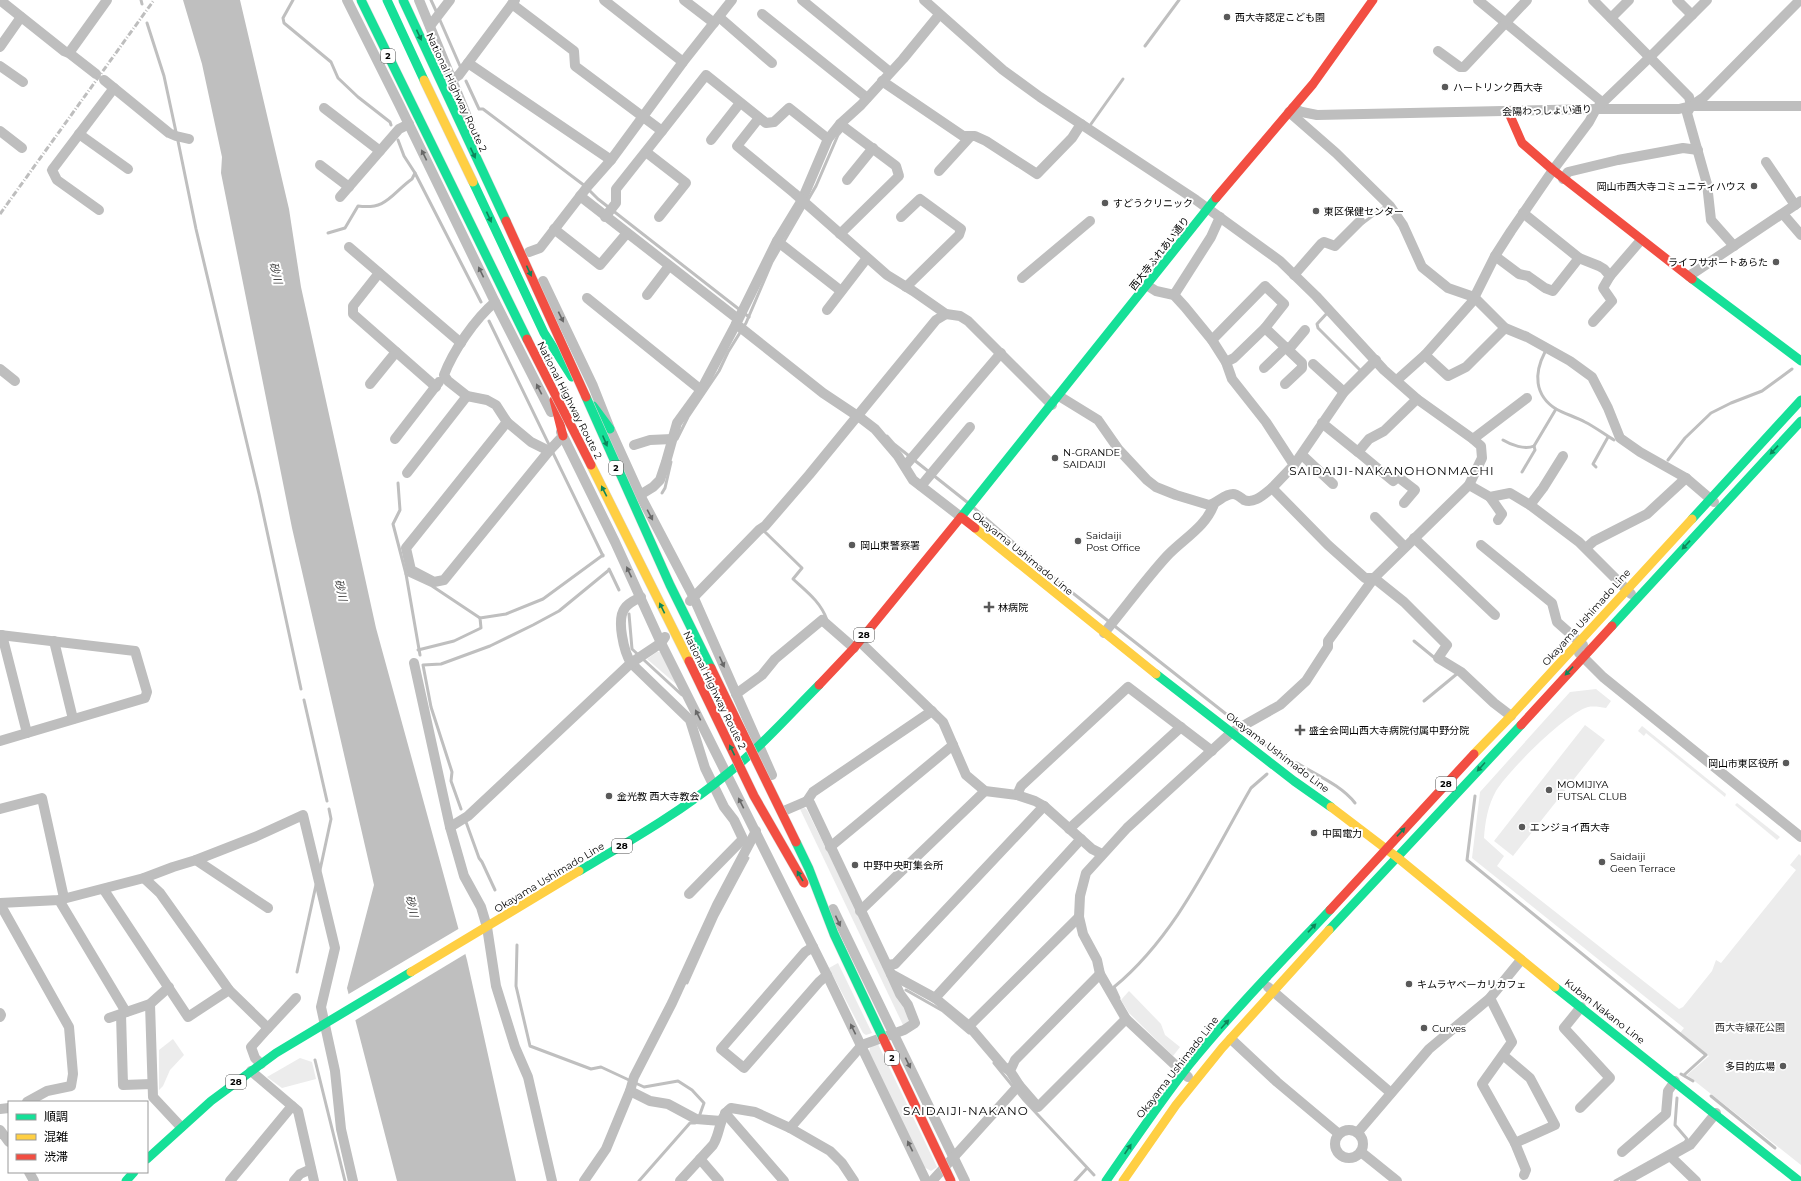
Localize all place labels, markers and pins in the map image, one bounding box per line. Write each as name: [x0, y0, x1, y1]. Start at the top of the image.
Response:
place label: 西大寺認定こども園: [1235, 11, 1325, 24]
marker: 西大寺認定こども園: [1222, 12, 1232, 22]
place label: ハートリンク西大寺: [1453, 81, 1543, 94]
marker: ハートリンク西大寺: [1440, 82, 1450, 92]
place label: 岡山市西大寺コミュニティハウス: [1597, 180, 1746, 193]
marker: 岡山市西大寺コミュニティハウス: [1749, 181, 1759, 191]
place label: すどうクリニック: [1113, 197, 1193, 210]
marker: すどうクリニック: [1100, 198, 1110, 208]
place label: 東区保健センター: [1324, 205, 1404, 218]
marker: 東区保健センター: [1311, 206, 1321, 216]
place label: ライフサポートあらた: [1668, 256, 1768, 269]
marker: ライフサポートあらた: [1771, 257, 1781, 267]
place label: N-GRANDE SAIDAIJI: [1063, 446, 1121, 471]
marker: N-GRANDE SAIDAIJI: [1050, 453, 1060, 463]
place label: Saidaiji Post Office: [1086, 529, 1140, 554]
marker: Saidaiji Post Office: [1073, 536, 1083, 546]
place label: 岡山東警察署: [860, 539, 920, 552]
marker: 岡山東警察署: [847, 540, 857, 550]
marker: 林病院: [983, 601, 995, 613]
place label: 林病院: [998, 601, 1028, 614]
marker: 盛全会岡山西大寺病院付属中野分院: [1294, 724, 1306, 736]
place label: 盛全会岡山西大寺病院付属中野分院: [1309, 724, 1469, 737]
place label: 岡山市東区役所: [1708, 757, 1778, 770]
marker: 岡山市東区役所: [1781, 758, 1791, 768]
place label: MOMIJIYA FUTSAL CLUB: [1557, 778, 1627, 803]
marker: MOMIJIYA FUTSAL CLUB: [1544, 785, 1554, 795]
place label: 金光教 西大寺教会: [617, 790, 700, 803]
marker: 金光教 西大寺教会: [604, 791, 614, 801]
place label: エンジョイ西大寺: [1530, 821, 1610, 834]
marker: エンジョイ西大寺: [1517, 822, 1527, 832]
place label: 中国電力: [1322, 827, 1362, 840]
marker: 中国電力: [1309, 828, 1319, 838]
place label: Saidaiji Geen Terrace: [1610, 850, 1675, 875]
marker: Saidaiji Geen Terrace: [1597, 857, 1607, 867]
place label: 中野中央町集会所: [863, 859, 943, 872]
marker: 中野中央町集会所: [850, 860, 860, 870]
place label: キムラヤベーカリカフェ: [1417, 978, 1527, 991]
marker: キムラヤベーカリカフェ: [1404, 979, 1414, 989]
place label: Curves: [1432, 1022, 1466, 1035]
marker: Curves: [1419, 1023, 1429, 1033]
place label: 多目的広場: [1725, 1060, 1775, 1073]
marker: 多目的広場: [1778, 1061, 1788, 1071]

